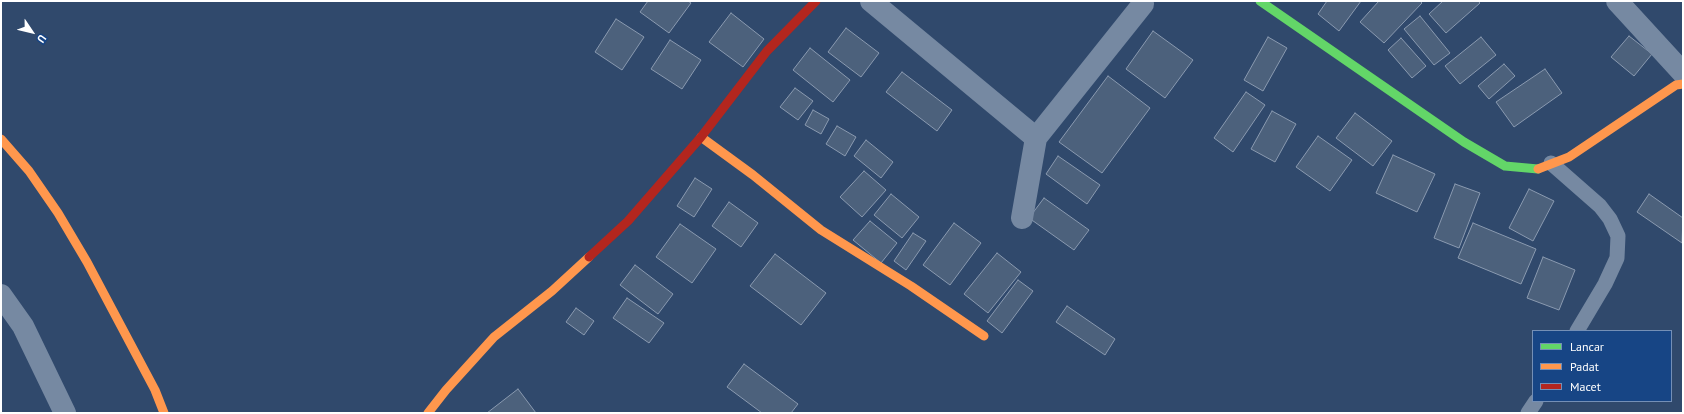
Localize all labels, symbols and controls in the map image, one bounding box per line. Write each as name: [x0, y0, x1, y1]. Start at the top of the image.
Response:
north arrow: [12, 12, 52, 52]
text: U: [34, 32, 50, 46]
legend: [1532, 330, 1672, 402]
text: Lancar: [1570, 339, 1604, 354]
text: Padat: [1570, 359, 1599, 374]
text: Macet: [1570, 379, 1601, 394]

